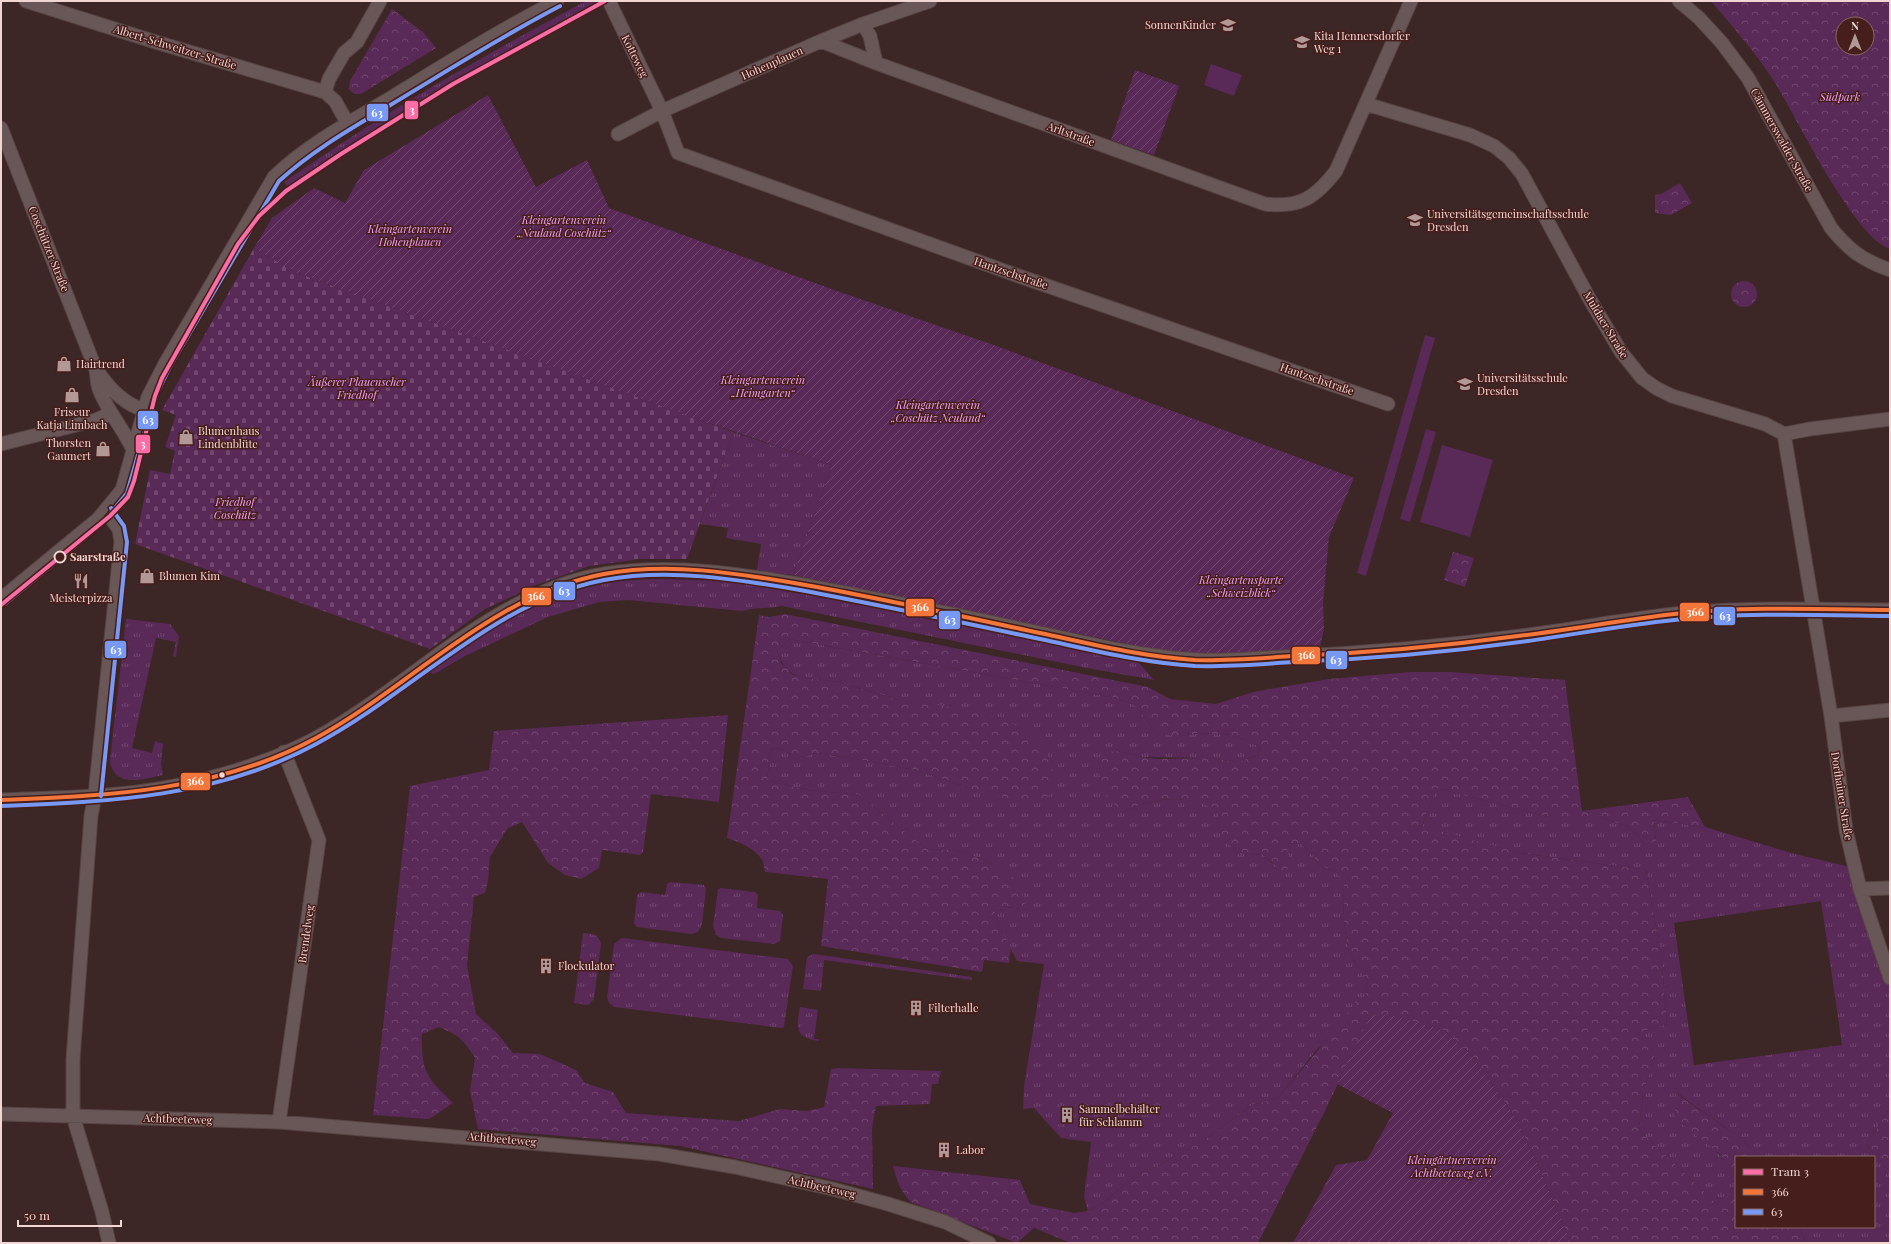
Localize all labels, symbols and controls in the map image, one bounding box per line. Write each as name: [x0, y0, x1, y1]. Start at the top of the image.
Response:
school or university icon: SonnenKinder: [1219, 16, 1237, 34]
north arrow: [1835, 16, 1875, 56]
place label: SonnenKinder: [1145, 17, 1216, 32]
text: N: [1851, 18, 1859, 33]
street label: Albert-Schweitzer-Straße: [111, 20, 239, 73]
place label: Kita Hennersdorfer Weg 1: [1313, 28, 1410, 56]
street label: Kotteweg: [619, 32, 652, 80]
school or university icon: Kita Hennersdorfer Weg 1: [1293, 33, 1311, 51]
street label: Hohenplauen: [739, 42, 805, 83]
street label: Cämmerswalder Straße: [1748, 85, 1817, 195]
park label: Südpark: [1819, 89, 1861, 104]
line badge: 3: [404, 100, 419, 120]
text: 3: [409, 102, 415, 117]
line badge: 63: [366, 103, 389, 122]
text: 63: [371, 105, 383, 120]
street label: Arltstraße: [1044, 118, 1098, 149]
street label: Coschützer Straße: [25, 204, 74, 294]
place label: Universitätsgemeinschaftsschule Dresden: [1427, 206, 1589, 234]
school or university icon: Universitätsgemeinschaftsschule Dresden: [1406, 211, 1424, 229]
park label: Kleingartenverein „Neuland Coschütz“: [516, 212, 612, 240]
park label: Kleingartenverein Hohenplauen: [367, 221, 452, 249]
street label: Hantzschstraße: [972, 253, 1051, 292]
street label: Muldaer Straße: [1580, 288, 1633, 362]
shop icon: Hairtrend: [55, 355, 73, 373]
place label: Hairtrend: [76, 356, 126, 371]
street label: Hantzschstraße: [1278, 359, 1357, 398]
place label: Universitätsschule Dresden: [1477, 370, 1568, 398]
park label: Kleingartenverein „Heimgarten“: [720, 372, 805, 400]
park label: Äußerer Plauenscher Friedhof: [307, 374, 406, 402]
school or university icon: Universitätsschule Dresden: [1456, 375, 1474, 393]
shop icon: Friseur Katja Limbach: [63, 386, 81, 404]
park label: Kleingartenverein „Coschütz Neuland“: [890, 397, 986, 425]
place label: Friseur Katja Limbach: [37, 404, 108, 432]
line badge: 63: [137, 410, 159, 430]
text: 63: [142, 412, 154, 427]
place label: Blumenhaus Lindenblüte: [198, 423, 260, 451]
shop icon: Blumenhaus Lindenblüte: [177, 428, 195, 446]
line badge: 3: [135, 434, 151, 454]
place label: Thorsten Gaumert: [46, 435, 91, 463]
text: 3: [140, 436, 146, 451]
shop icon: Thorsten Gaumert: [94, 440, 112, 458]
park label: Friedhof Coschütz: [214, 494, 257, 522]
place label: Saarstraße: [70, 549, 126, 564]
marker: Saarstraße: [53, 550, 67, 564]
shop icon: Blumen Kim: [138, 567, 156, 585]
place label: Blumen Kim: [159, 568, 220, 583]
restaurant icon: Meisterpizza: [72, 572, 90, 590]
park label: Kleingartensparte „Schweizblick“: [1198, 572, 1283, 600]
line badge: 63: [553, 581, 576, 601]
text: 63: [558, 583, 570, 598]
line badge: 366: [521, 587, 552, 606]
text: 366: [527, 588, 545, 603]
place label: Meisterpizza: [49, 590, 113, 605]
line badge: 366: [905, 598, 935, 617]
text: 366: [911, 599, 929, 614]
line badge: 366: [1679, 602, 1710, 622]
text: 366: [1686, 604, 1704, 619]
line badge: 63: [1713, 606, 1736, 626]
text: 63: [1719, 608, 1731, 623]
line badge: 63: [938, 610, 961, 630]
text: 63: [944, 612, 956, 627]
line badge: 63: [104, 640, 127, 659]
text: 63: [110, 642, 122, 657]
line badge: 366: [1291, 646, 1321, 665]
text: 366: [1297, 647, 1315, 662]
line badge: 63: [1325, 650, 1348, 670]
text: 63: [1330, 652, 1342, 667]
street label: Dorfhainer Straße: [1828, 751, 1857, 842]
unlabelled marker: [217, 770, 227, 780]
line badge: 366: [180, 772, 211, 791]
text: 366: [186, 773, 204, 788]
street label: Brendelweg: [294, 904, 317, 964]
building icon: Flockulator: [537, 957, 555, 975]
place label: Flockulator: [558, 958, 615, 973]
building icon: Filterhalle: [907, 999, 925, 1017]
place label: Filterhalle: [928, 1000, 979, 1015]
place label: Sammelbehälter für Schlamm: [1079, 1101, 1160, 1129]
building icon: Sammelbehälter für Schlamm: [1058, 1106, 1076, 1124]
street label: Achtbeeteweg: [142, 1110, 213, 1127]
street label: Achtbeeteweg: [466, 1128, 537, 1149]
building icon: Labor: [935, 1141, 953, 1159]
place label: Labor: [956, 1142, 985, 1157]
park label: Kleingärtnerverein Achtbeeteweg e.V.: [1406, 1152, 1497, 1180]
legend: [1735, 1156, 1875, 1228]
text: Tram 3: [1771, 1163, 1809, 1179]
street label: Achtbeeteweg: [786, 1171, 858, 1202]
text: 366: [1771, 1183, 1789, 1199]
scale bar: [18, 1202, 121, 1228]
text: 63: [1771, 1203, 1783, 1219]
text: 50 m: [24, 1207, 50, 1223]

